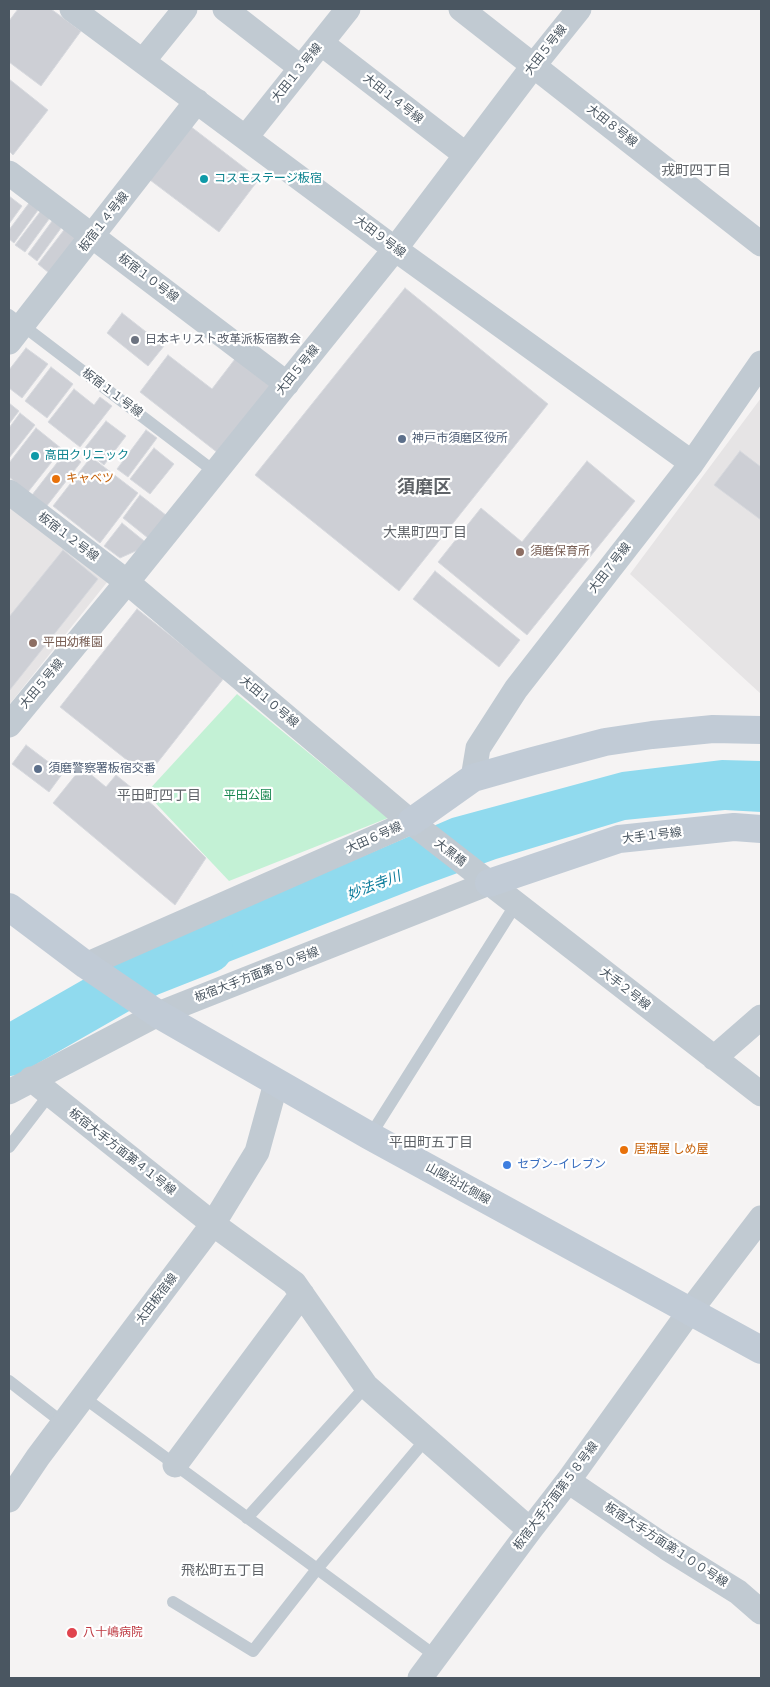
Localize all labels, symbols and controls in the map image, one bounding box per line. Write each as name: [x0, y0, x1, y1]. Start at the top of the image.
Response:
street label: 大田５号線: [522, 22, 570, 78]
street label: 大田１３号線: [269, 40, 325, 106]
street label: 大田１４号線: [360, 71, 426, 127]
street label: 大田８号線: [584, 102, 640, 150]
district label: 戎町四丁目: [661, 163, 731, 179]
place label: コスモステージ板宿: [214, 172, 322, 186]
marker: コスモステージ板宿: [198, 173, 210, 185]
street label: 板宿１４号線: [76, 189, 132, 255]
street label: 大田９号線: [352, 213, 408, 261]
street label: 板宿１０号線: [115, 251, 181, 305]
place label: 日本キリスト改革派板宿教会: [145, 333, 301, 347]
marker: 日本キリスト改革派板宿教会: [129, 334, 141, 346]
street label: 大田５号線: [274, 342, 322, 398]
street label: 板宿１１号線: [79, 366, 145, 420]
place label: 神戸市須磨区役所: [412, 432, 508, 446]
marker: 神戸市須磨区役所: [396, 433, 408, 445]
place label: 高田クリニック: [45, 449, 129, 463]
marker: 高田クリニック: [29, 450, 41, 462]
place label: キャベツ: [66, 472, 114, 486]
marker: キャベツ: [50, 473, 62, 485]
district label: 須磨区: [397, 477, 451, 499]
street label: 板宿１２号線: [35, 510, 101, 564]
district label: 大黒町四丁目: [383, 525, 467, 541]
street label: 大田７号線: [586, 540, 634, 596]
place label: 須磨保育所: [530, 545, 590, 559]
marker: 須磨保育所: [514, 546, 526, 558]
place label: 平田幼稚園: [43, 636, 103, 650]
marker: 平田幼稚園: [27, 637, 39, 649]
street label: 大田５号線: [17, 656, 67, 712]
street label: 大田１０号線: [237, 673, 301, 731]
place label: 須磨警察署板宿交番: [48, 762, 156, 776]
marker: 須磨警察署板宿交番: [32, 763, 44, 775]
district label: 平田町四丁目: [117, 788, 201, 804]
park label: 平田公園: [224, 789, 272, 803]
street label: 大田６号線: [344, 819, 404, 857]
street label: 大手１号線: [621, 825, 683, 847]
street label: 大黒橋: [431, 836, 469, 870]
water label: 妙法寺川: [345, 868, 403, 904]
street label: 板宿大手方面第８０号線: [193, 945, 321, 1005]
street label: 大手２号線: [597, 965, 653, 1013]
street label: 板宿大手方面第４１号線: [66, 1106, 178, 1198]
district label: 平田町五丁目: [389, 1135, 473, 1151]
place label: 居酒屋 しめ屋: [634, 1143, 708, 1157]
marker: 居酒屋 しめ屋: [618, 1144, 630, 1156]
place label: セブン-イレブン: [517, 1158, 606, 1172]
marker: セブン-イレブン: [501, 1159, 513, 1171]
street label: 山陽沿北側線: [423, 1160, 493, 1208]
street label: 太田板宿線: [133, 1271, 181, 1327]
street label: 板宿大手方面第５８号線: [511, 1439, 601, 1553]
street label: 板宿大手方面第１００号線: [602, 1500, 730, 1590]
district label: 飛松町五丁目: [181, 1563, 265, 1579]
marker: 八十嶋病院: [65, 1626, 79, 1640]
place label: 八十嶋病院: [83, 1626, 143, 1640]

